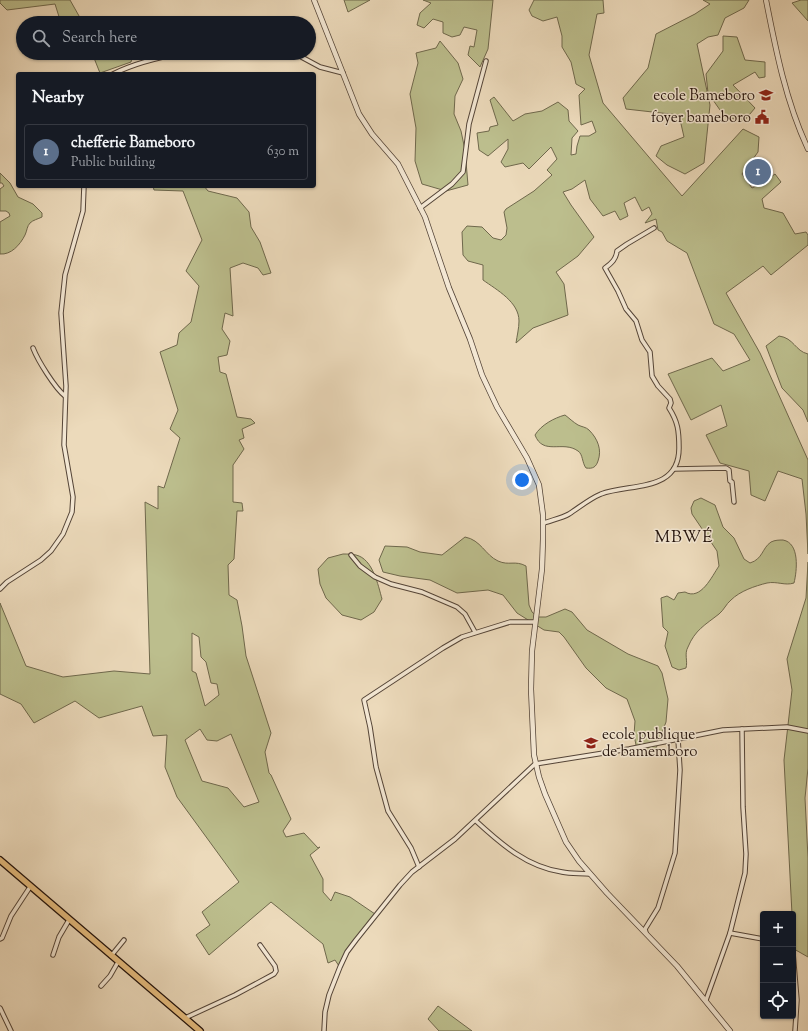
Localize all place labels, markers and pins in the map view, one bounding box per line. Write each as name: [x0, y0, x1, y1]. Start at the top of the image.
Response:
place label: ecole Bameboro: [653, 86, 755, 107]
school or university icon: ecole Bameboro: [758, 87, 774, 103]
place label: foyer bameboro: [651, 108, 751, 129]
public building icon: foyer bameboro: [754, 109, 770, 125]
pin: 1: [745, 157, 771, 187]
place label: ecole publique de bamemboro: [602, 725, 697, 763]
school or university icon: ecole publique de bamemboro: [583, 735, 599, 751]

